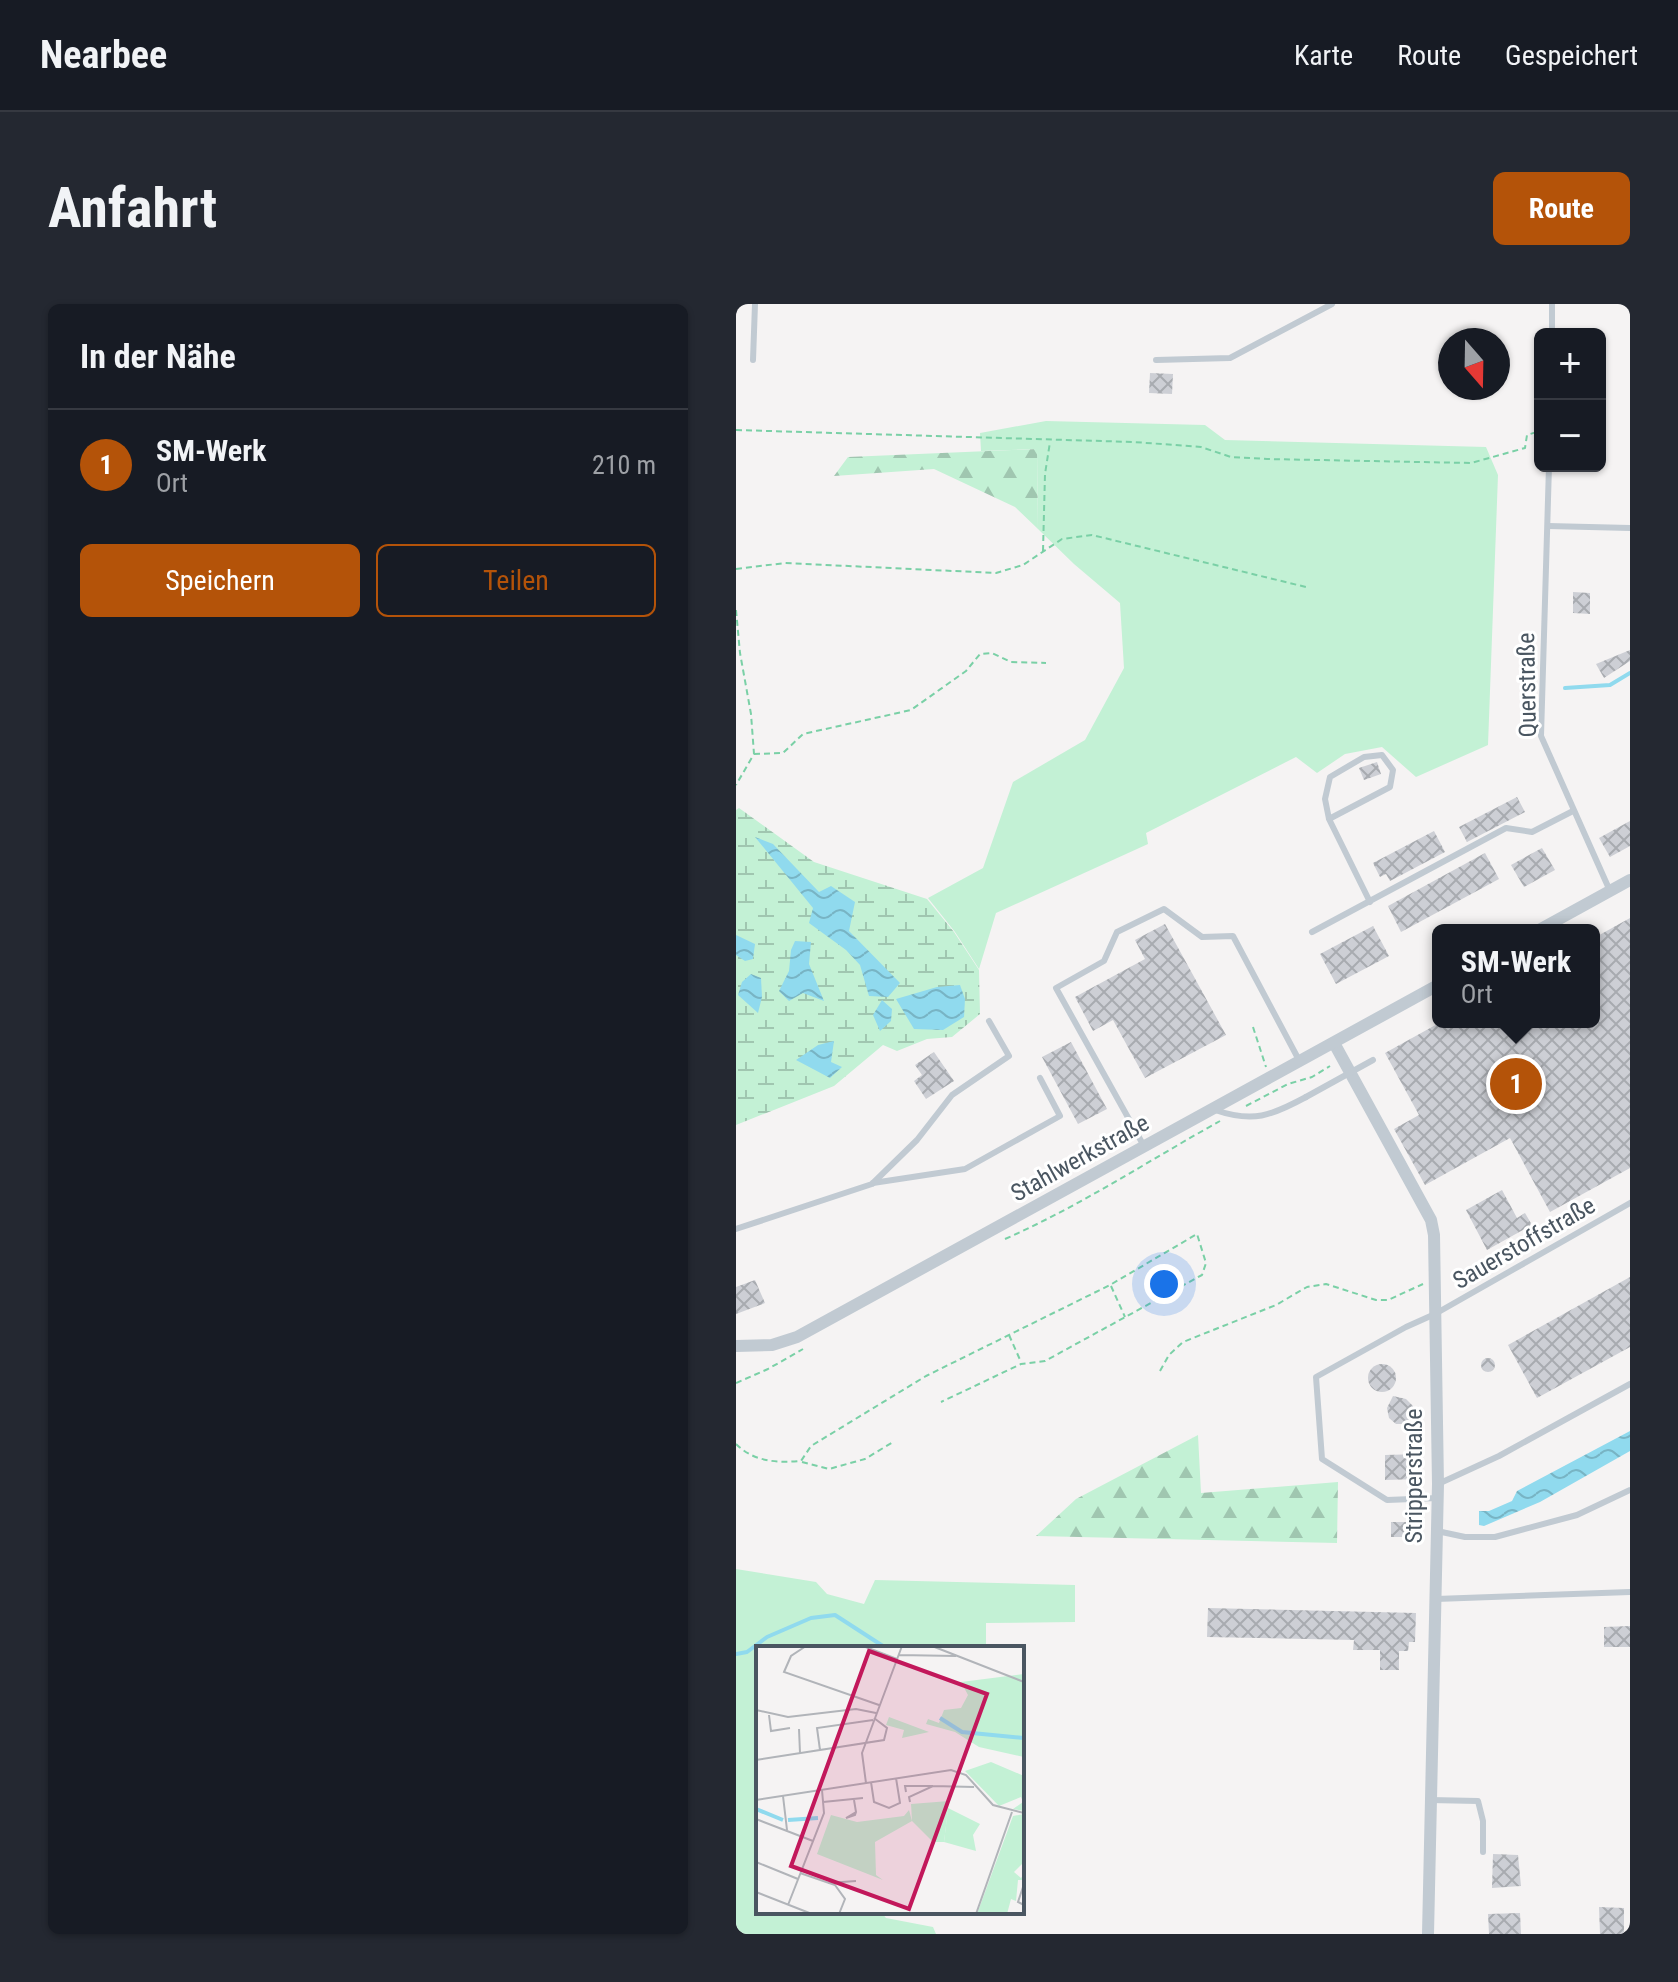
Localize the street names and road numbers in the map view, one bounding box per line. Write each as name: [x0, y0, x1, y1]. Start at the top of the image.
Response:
street label: Querstraße: [1512, 632, 1542, 738]
street label: Stahlwerkstraße: [1006, 1109, 1154, 1207]
street label: Sauerstoffstraße: [1448, 1191, 1600, 1295]
street label: Stripperstraße: [1400, 1409, 1428, 1543]

